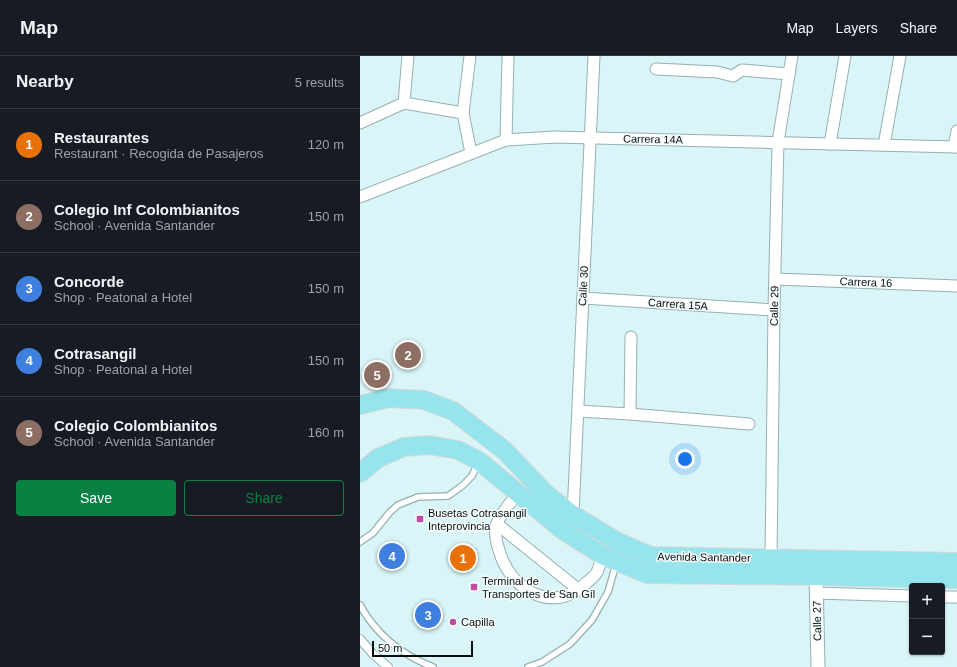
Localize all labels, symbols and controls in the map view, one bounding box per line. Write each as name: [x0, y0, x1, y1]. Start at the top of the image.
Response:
text: Map: [20, 17, 58, 38]
text: Map: [786, 20, 814, 36]
text: Layers: [836, 20, 878, 36]
text: Share: [900, 20, 937, 36]
text: Nearby: [16, 72, 74, 91]
text: 5 results: [295, 75, 344, 90]
text: Restaurantes: [54, 129, 149, 146]
street label: Carrera 14A: [623, 132, 684, 146]
text: 1: [25, 137, 33, 152]
text: 120 m: [308, 137, 344, 152]
text: Restaurant · Recogida de Pasajeros: [54, 146, 264, 161]
text: Colegio Inf Colombianitos: [54, 201, 240, 218]
text: 2: [25, 209, 33, 224]
text: 150 m: [308, 209, 344, 224]
text: School · Avenida Santander: [54, 218, 215, 233]
street label: Calle 30: [576, 266, 590, 306]
text: Concorde: [54, 273, 124, 290]
street label: Carrera 16: [840, 275, 892, 289]
text: 3: [25, 281, 33, 296]
text: 150 m: [308, 281, 344, 296]
street label: Calle 29: [768, 286, 780, 326]
text: Shop · Peatonal a Hotel: [54, 290, 192, 305]
street label: Carrera 15A: [648, 296, 709, 312]
pin: 2: [395, 340, 421, 370]
text: Cotrasangil: [54, 345, 137, 362]
text: 4: [25, 353, 33, 368]
text: 150 m: [308, 353, 344, 368]
pin: 5: [364, 360, 390, 390]
text: Shop · Peatonal a Hotel: [54, 362, 192, 377]
text: Colegio Colombianitos: [54, 417, 217, 434]
text: 5: [25, 425, 33, 440]
text: 160 m: [308, 425, 344, 440]
text: School · Avenida Santander: [54, 434, 215, 449]
your location: [675, 449, 695, 469]
button: Save: [16, 480, 176, 516]
button: Share: [184, 480, 344, 516]
place label: Busetas Cotrasangil Inteprovincia: [428, 507, 526, 532]
marker: Busetas Cotrasangil Inteprovincia: [415, 514, 425, 524]
pin: 4: [379, 541, 405, 571]
pin: 1: [450, 543, 476, 573]
street label: Avenida Santander: [657, 550, 751, 564]
place label: Terminal de Transportes de San Gíl: [482, 575, 595, 600]
marker: Terminal de Transportes de San Gíl: [469, 582, 479, 592]
map controls: [909, 583, 945, 655]
button: +: [909, 583, 945, 619]
pin: 3: [415, 600, 441, 630]
street label: Calle 27: [811, 601, 823, 641]
place label: Capilla: [461, 616, 496, 628]
marker: Capilla: [448, 617, 458, 627]
button: −: [909, 619, 945, 655]
scale bar: [372, 639, 473, 658]
text: 50 m: [378, 642, 402, 654]

